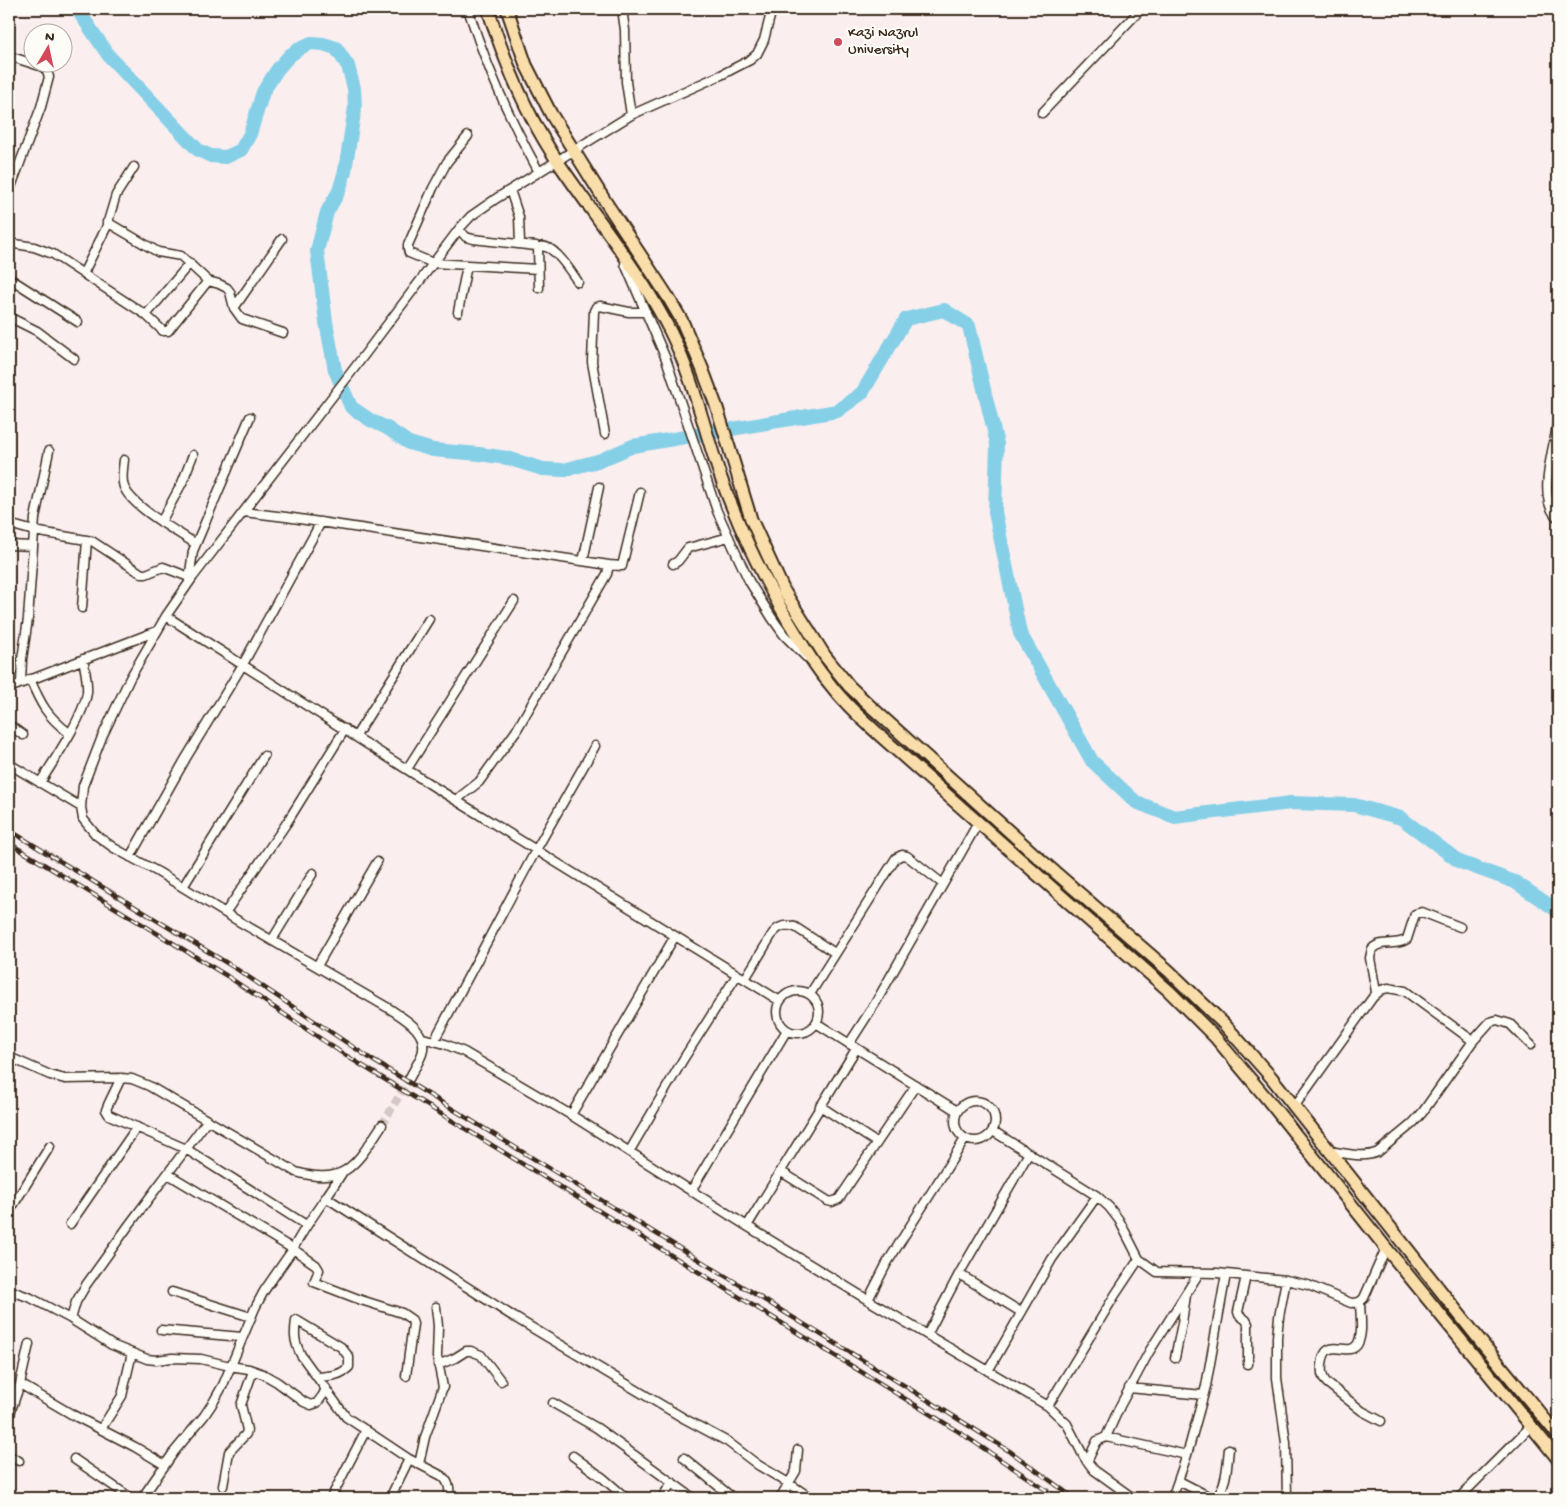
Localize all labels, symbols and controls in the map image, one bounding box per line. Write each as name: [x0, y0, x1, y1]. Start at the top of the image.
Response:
north arrow: [22, 22, 72, 72]
place label: Kazi Nazrul University: [848, 24, 918, 59]
text: N: [44, 29, 55, 47]
marker: Kazi Nazrul University: [832, 36, 844, 48]

